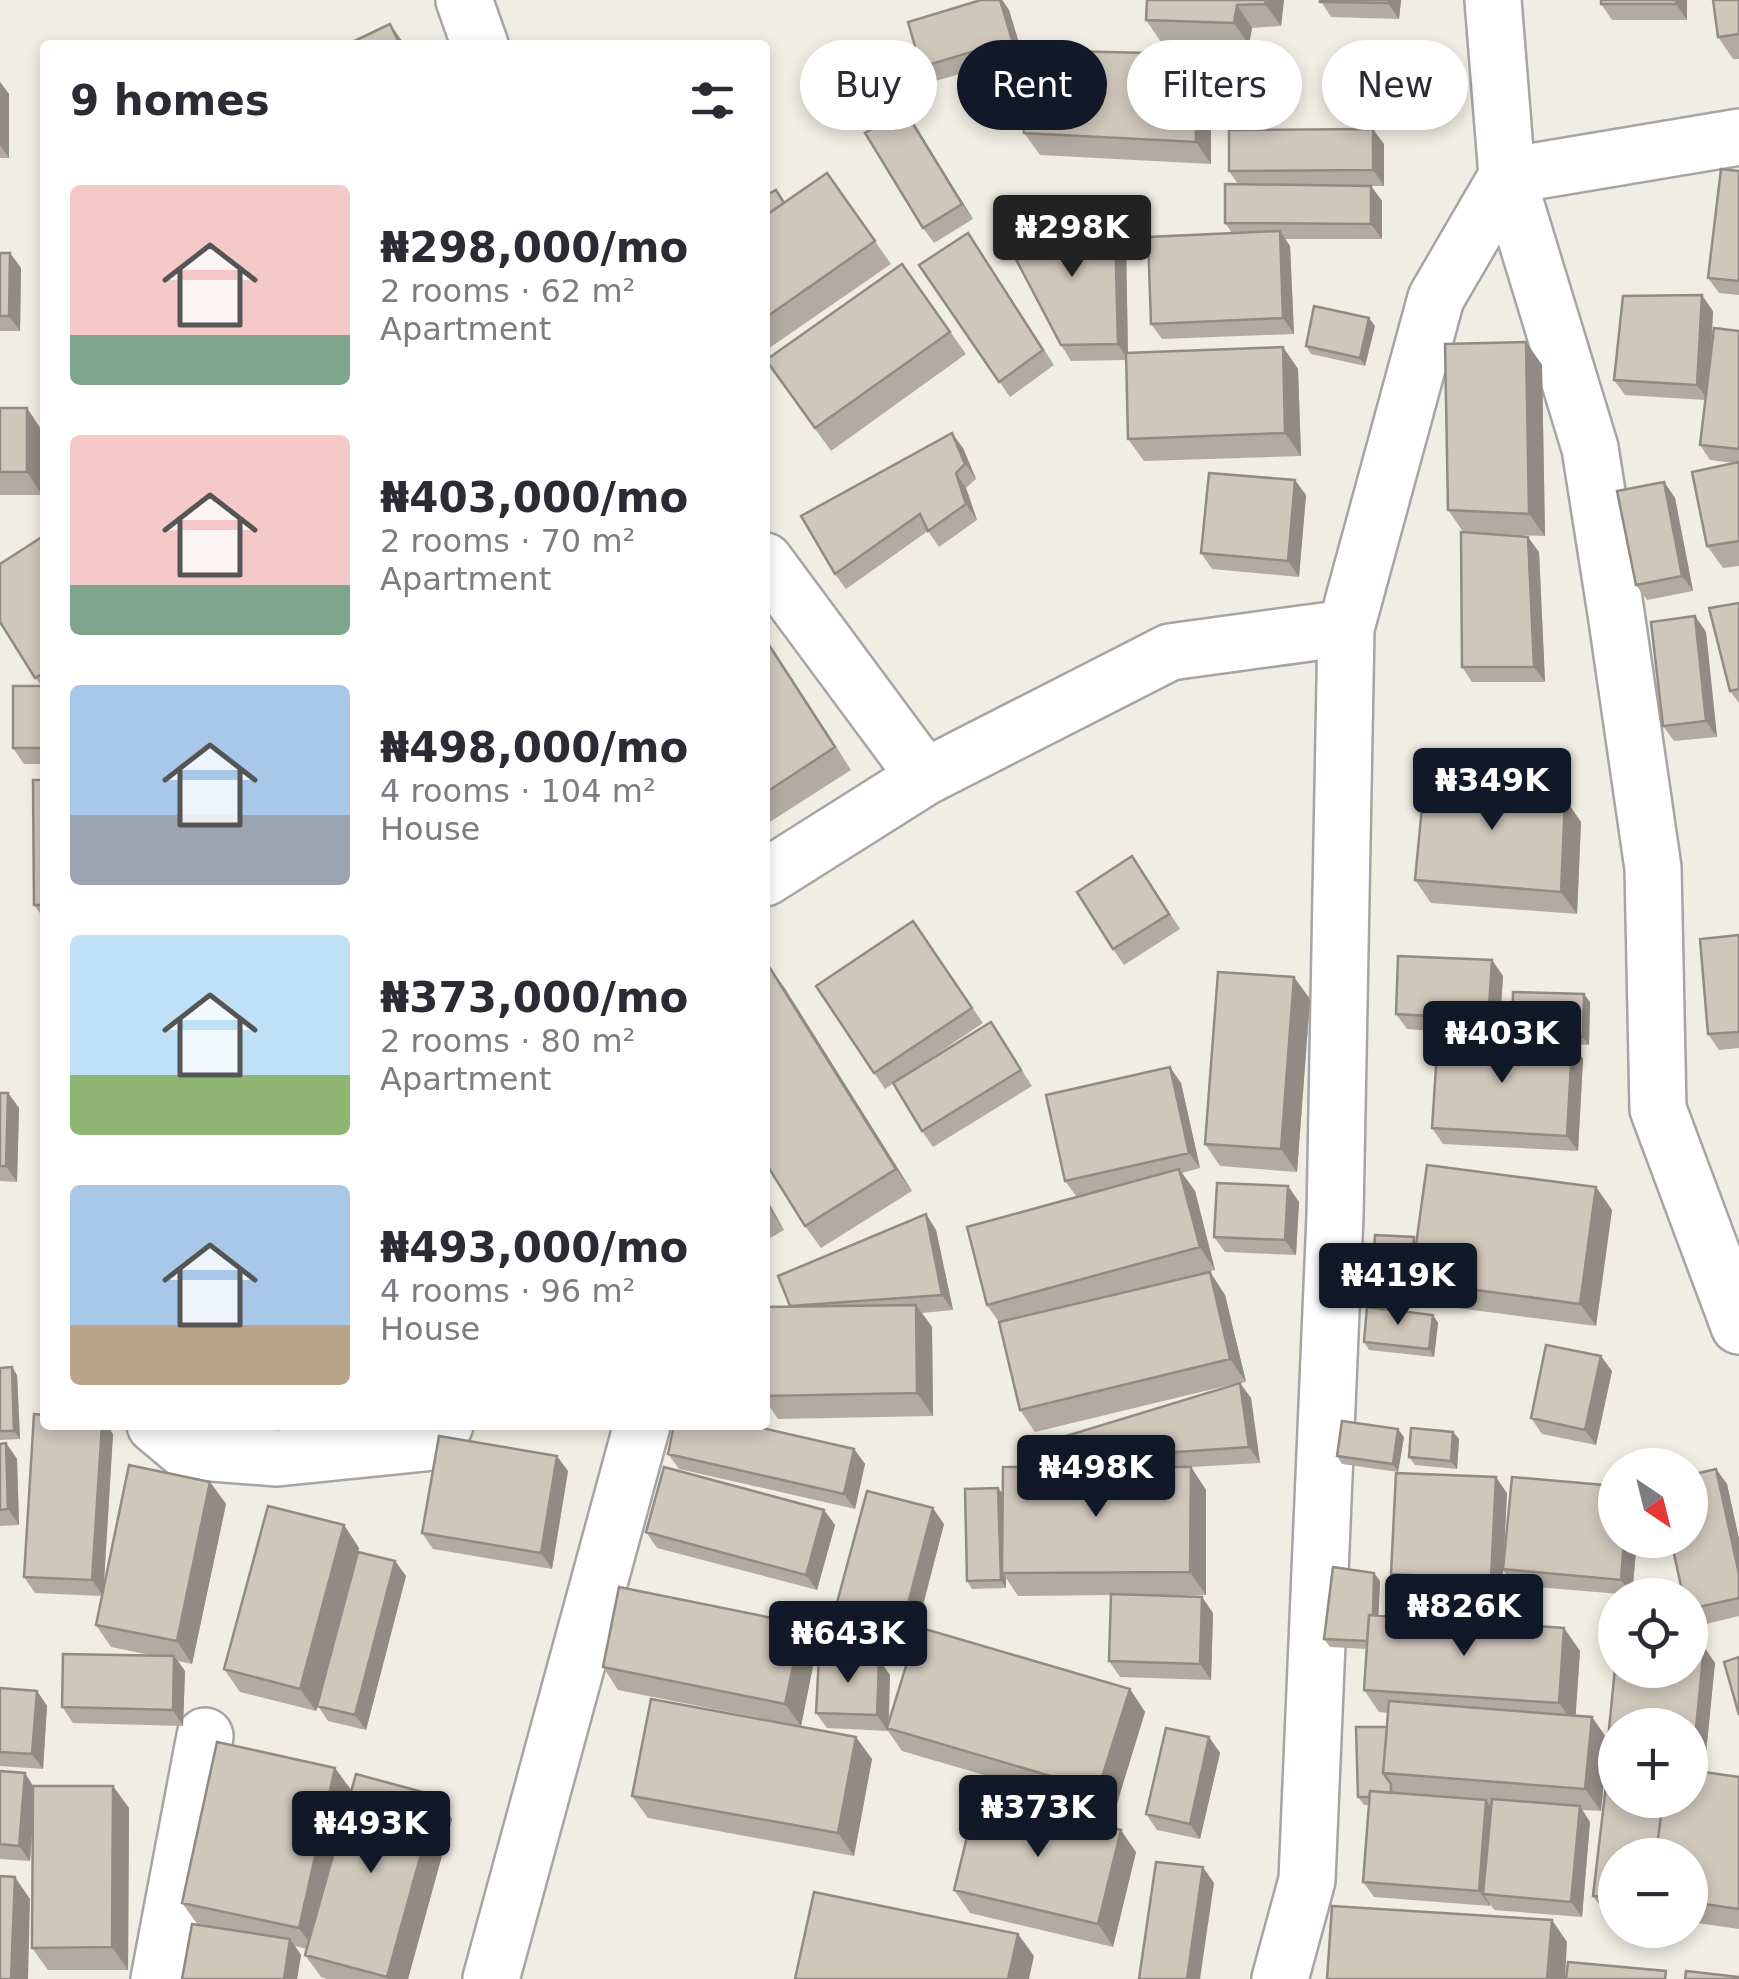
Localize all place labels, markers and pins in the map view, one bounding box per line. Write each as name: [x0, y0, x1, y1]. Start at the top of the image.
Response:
pin: ₦298K: [1002, 195, 1142, 280]
pin: ₦349K: [1422, 748, 1562, 833]
pin: ₦403K: [1432, 1001, 1572, 1086]
pin: ₦419K: [1328, 1243, 1468, 1328]
pin: ₦498K: [1026, 1435, 1166, 1520]
pin: ₦826K: [1394, 1574, 1534, 1659]
pin: ₦643K: [778, 1601, 918, 1686]
pin: ₦373K: [968, 1775, 1108, 1860]
pin: ₦493K: [301, 1791, 441, 1876]

